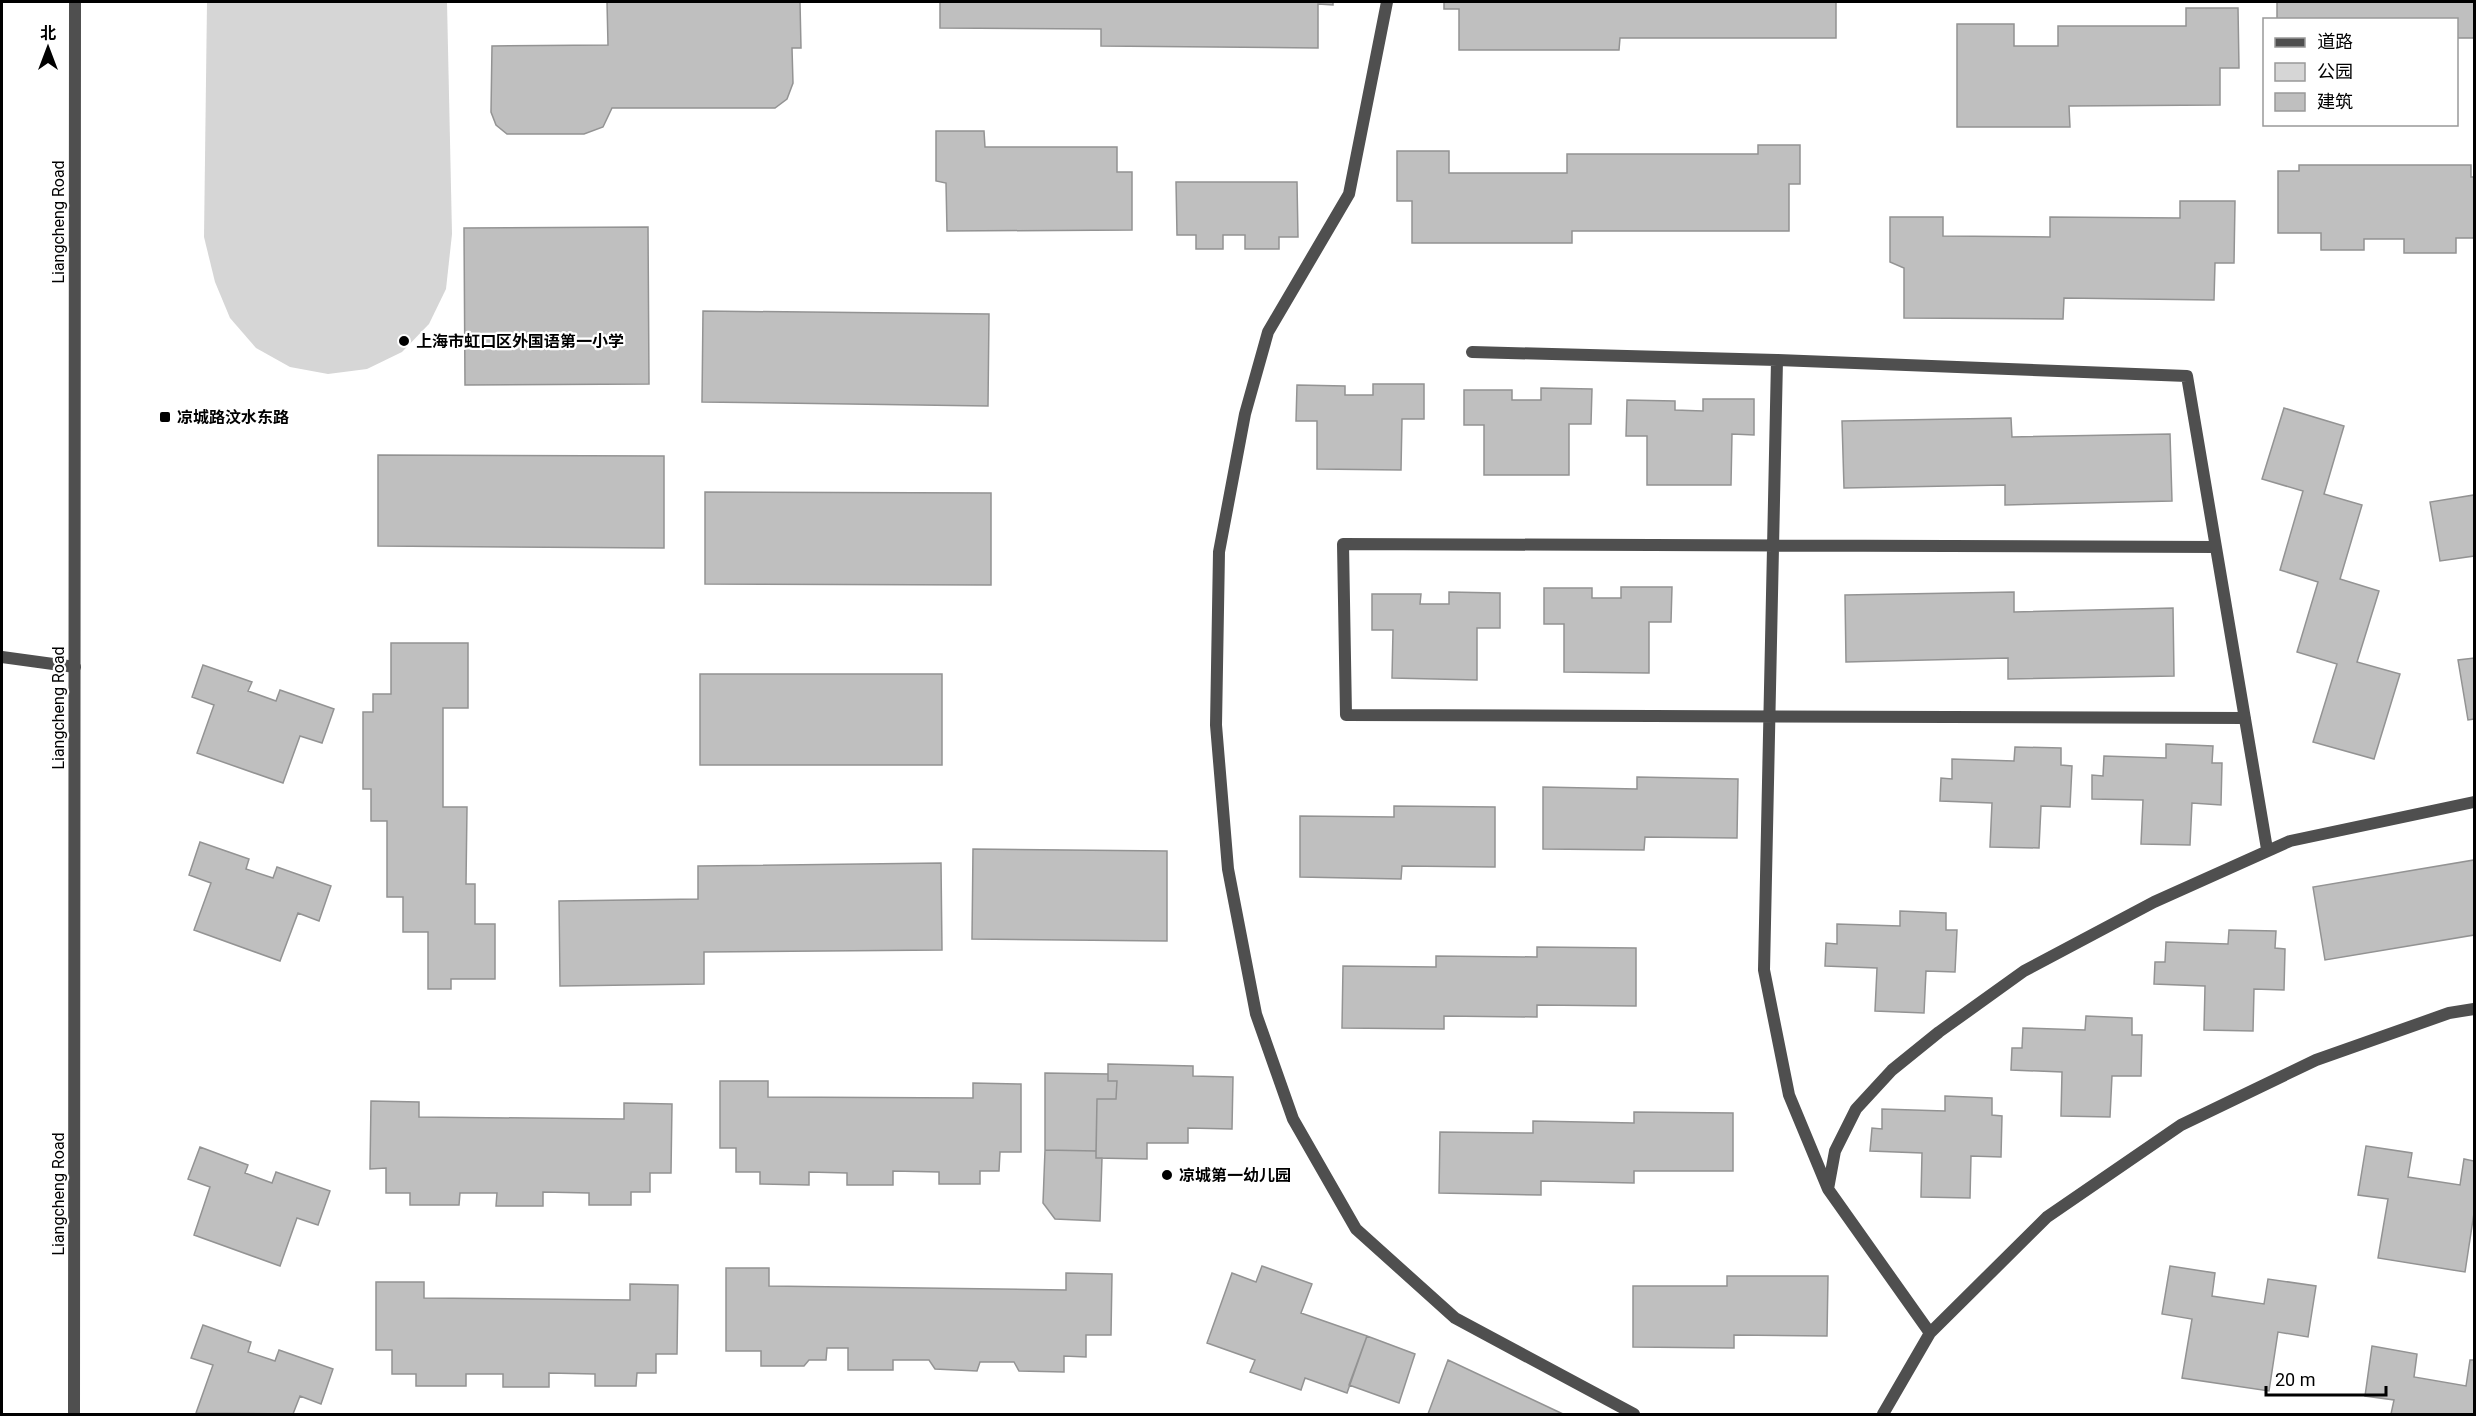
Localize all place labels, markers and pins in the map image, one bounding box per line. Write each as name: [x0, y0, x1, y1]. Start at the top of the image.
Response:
place label: 上海市虹口区外国语第一小学: [416, 332, 624, 351]
marker: 上海市虹口区外国语第一小学: [397, 334, 411, 348]
place label: 凉城路汶水东路: [177, 408, 289, 427]
marker: 凉城路汶水东路: [158, 410, 172, 424]
place label: 凉城第一幼儿园: [1179, 1166, 1291, 1185]
marker: 凉城第一幼儿园: [1160, 1168, 1174, 1182]

